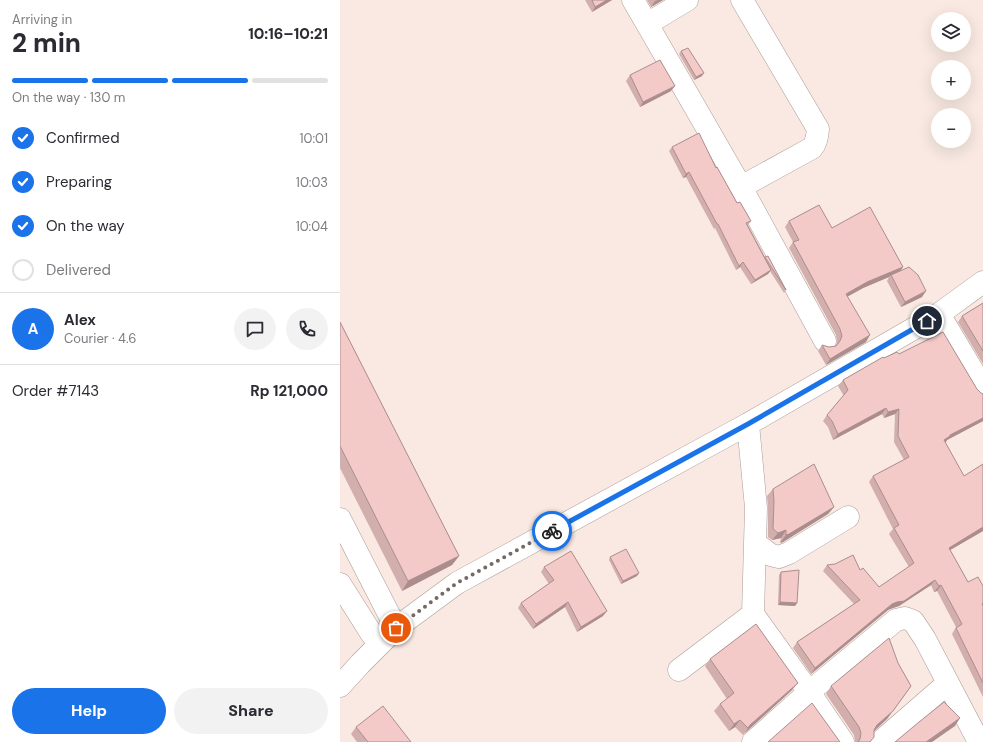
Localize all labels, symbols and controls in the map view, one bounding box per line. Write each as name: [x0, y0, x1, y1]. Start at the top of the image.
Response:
text: Arriving in: [12, 11, 72, 28]
map controls: [931, 12, 971, 148]
button: layers: [931, 12, 971, 52]
text: 10:16–10:21: [248, 24, 328, 44]
text: 2 min: [12, 26, 81, 60]
button: +: [931, 60, 971, 100]
text: On the way · 130 m: [12, 89, 125, 106]
button: −: [931, 108, 971, 148]
icon: check: [12, 127, 34, 149]
text: Confirmed: [46, 128, 120, 148]
text: 10:01: [299, 130, 328, 147]
icon: check: [12, 171, 34, 193]
text: Preparing: [46, 172, 112, 192]
text: 10:03: [296, 174, 328, 191]
icon: check: [12, 215, 34, 237]
text: On the way: [46, 216, 125, 236]
text: 10:04: [296, 218, 328, 235]
text: Delivered: [46, 260, 111, 280]
pin: [910, 304, 944, 338]
button: chat: [234, 308, 276, 350]
button: phone: [286, 308, 328, 350]
text: Alex: [64, 310, 96, 330]
icon: home: [916, 310, 938, 332]
text: A: [28, 319, 38, 339]
text: Courier · 4.6: [64, 330, 136, 347]
text: Order #7143: [12, 381, 99, 401]
text: Rp 121,000: [250, 381, 328, 401]
courier: [532, 511, 572, 551]
icon: bike: [541, 520, 563, 542]
pin: [379, 611, 413, 645]
icon: bag: [385, 617, 407, 639]
button: Help: [12, 688, 166, 734]
button: Share: [174, 688, 328, 734]

